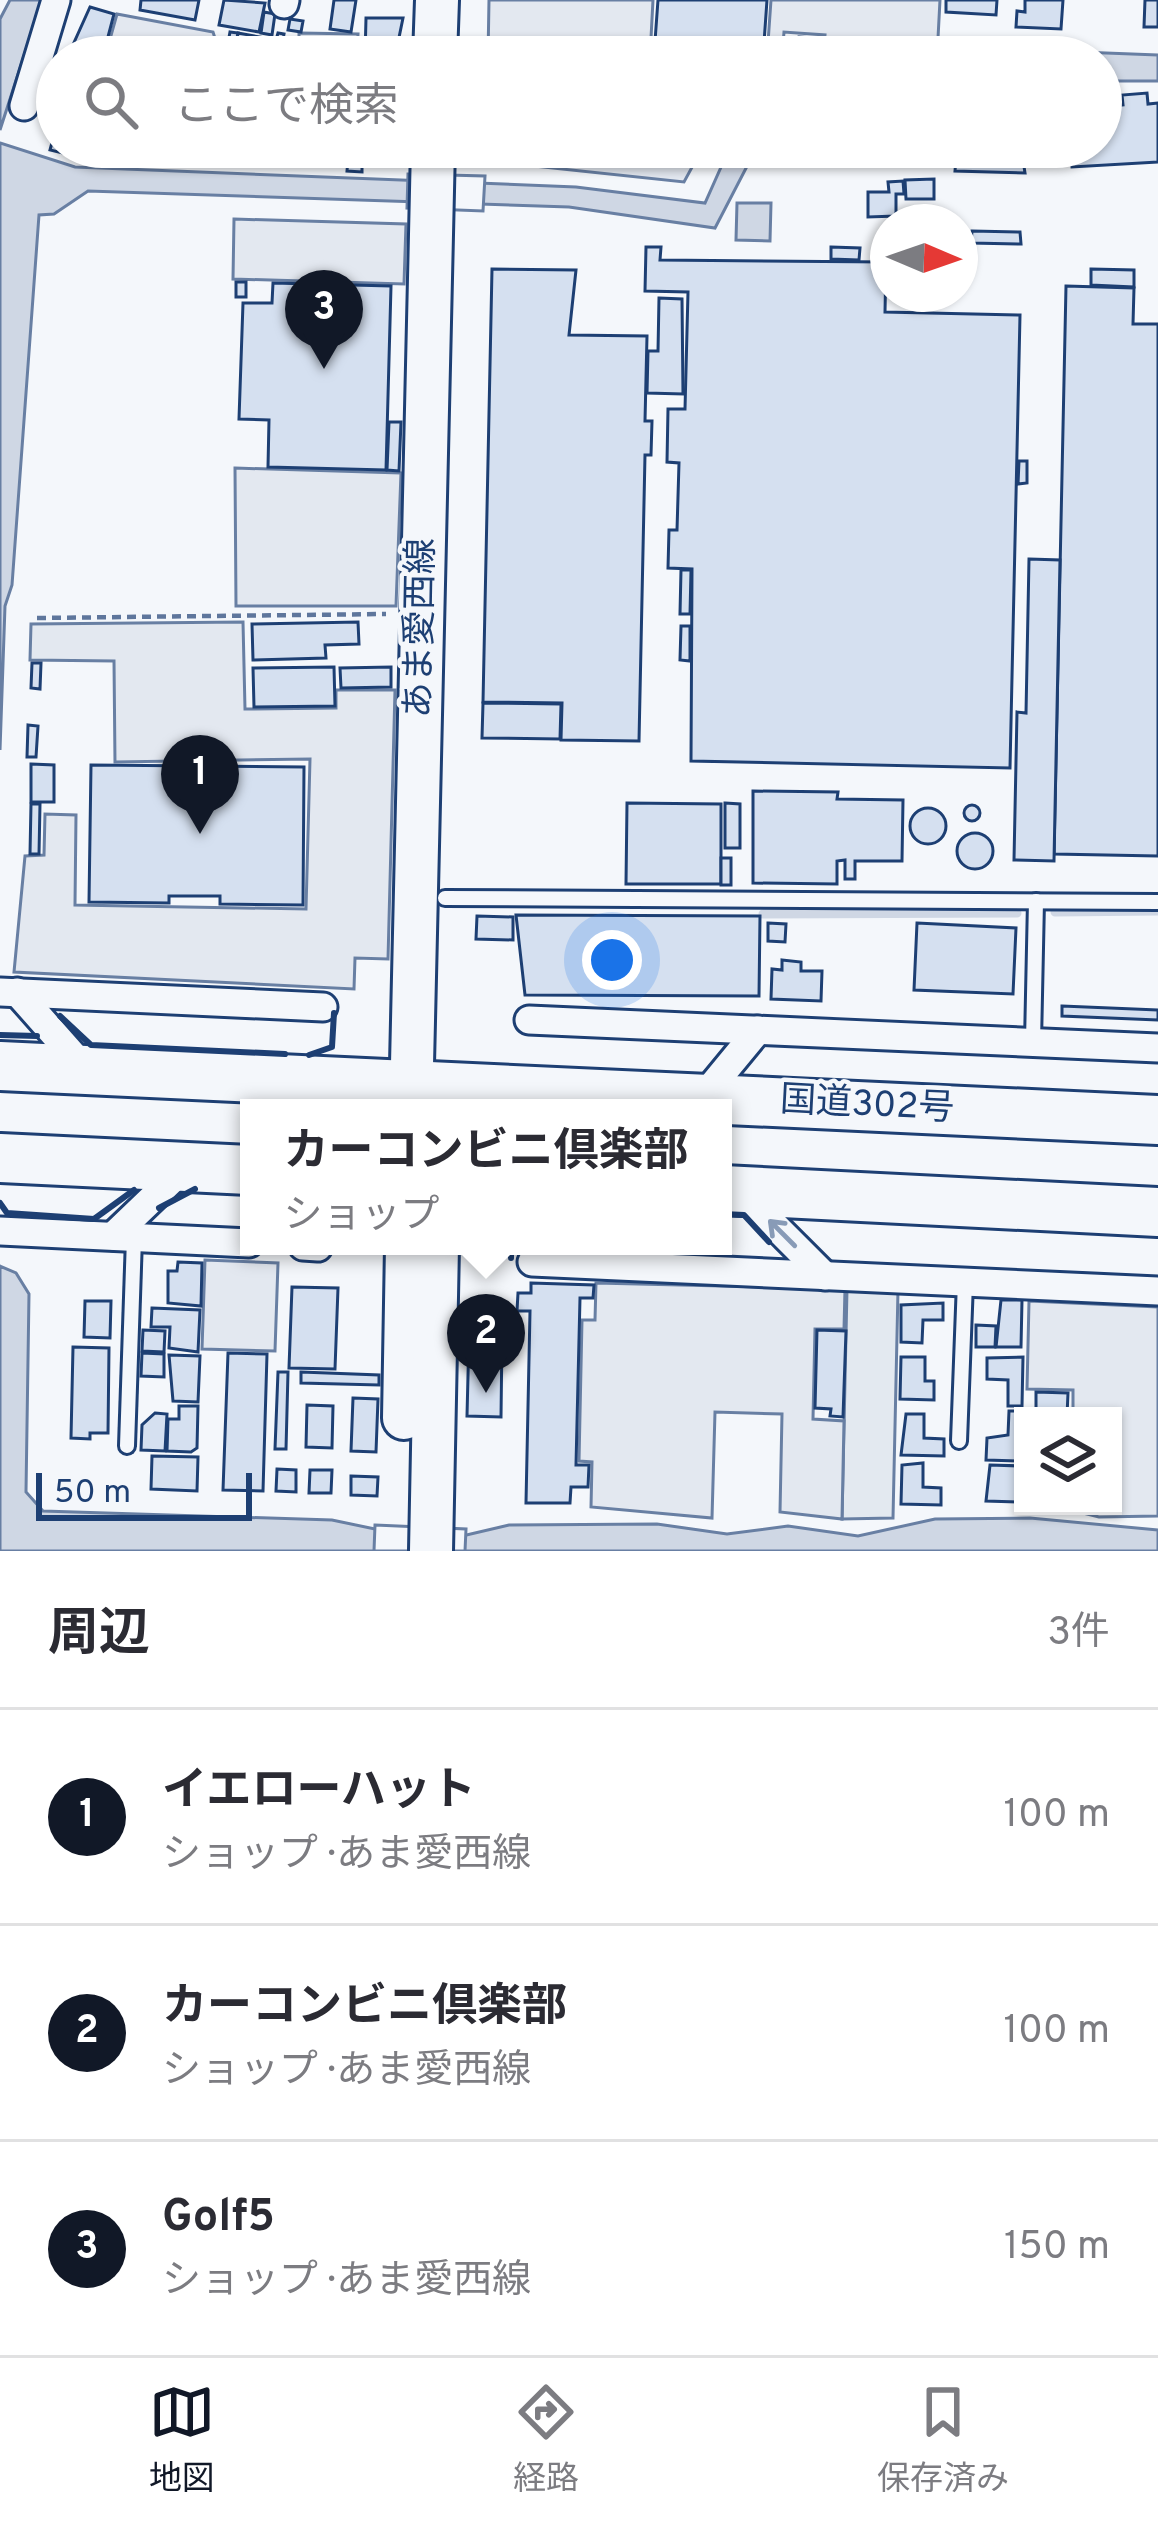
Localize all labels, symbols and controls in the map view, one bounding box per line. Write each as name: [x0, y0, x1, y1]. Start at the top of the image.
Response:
search box: [36, 36, 1122, 168]
icon: search: [78, 69, 144, 135]
text: ここで検索: [174, 80, 399, 137]
north arrow: [870, 204, 978, 312]
pin: 3: [285, 270, 363, 369]
street label: あま愛西線: [397, 538, 447, 718]
pin: 1: [161, 735, 239, 834]
your location: [582, 930, 642, 990]
street label: 国道302号: [779, 1078, 955, 1134]
popup: [240, 1099, 732, 1255]
text: カーコンビニ倶楽部: [283, 1125, 689, 1182]
text: ショップ: [283, 1193, 440, 1242]
one-way arrow: [768, 1219, 797, 1248]
pin: 2: [447, 1294, 525, 1393]
map controls: [1014, 1407, 1122, 1515]
button: layers: [1014, 1407, 1122, 1515]
scale bar: [36, 1467, 252, 1520]
text: 50 m: [54, 1473, 131, 1515]
text: 周辺: [48, 1604, 150, 1669]
text: 3件: [1048, 1610, 1110, 1659]
text: イエローハット: [162, 1764, 476, 1821]
text: 1: [79, 1792, 95, 1841]
text: 100 m: [1003, 1792, 1110, 1841]
text: ショップ · あま愛西線: [162, 1832, 531, 1881]
text: カーコンビニ倶楽部: [162, 1980, 567, 2037]
text: 2: [75, 2008, 99, 2057]
text: 100 m: [1003, 2008, 1110, 2057]
text: ショップ · あま愛西線: [162, 2048, 531, 2097]
text: Golf5: [162, 2190, 275, 2247]
text: 3: [75, 2224, 99, 2273]
text: 150 m: [1004, 2224, 1110, 2273]
text: ショップ · あま愛西線: [162, 2258, 531, 2307]
tab: 地図: [149, 2379, 215, 2502]
tab: 経路: [513, 2379, 579, 2502]
tab: 保存済み: [877, 2379, 1009, 2502]

